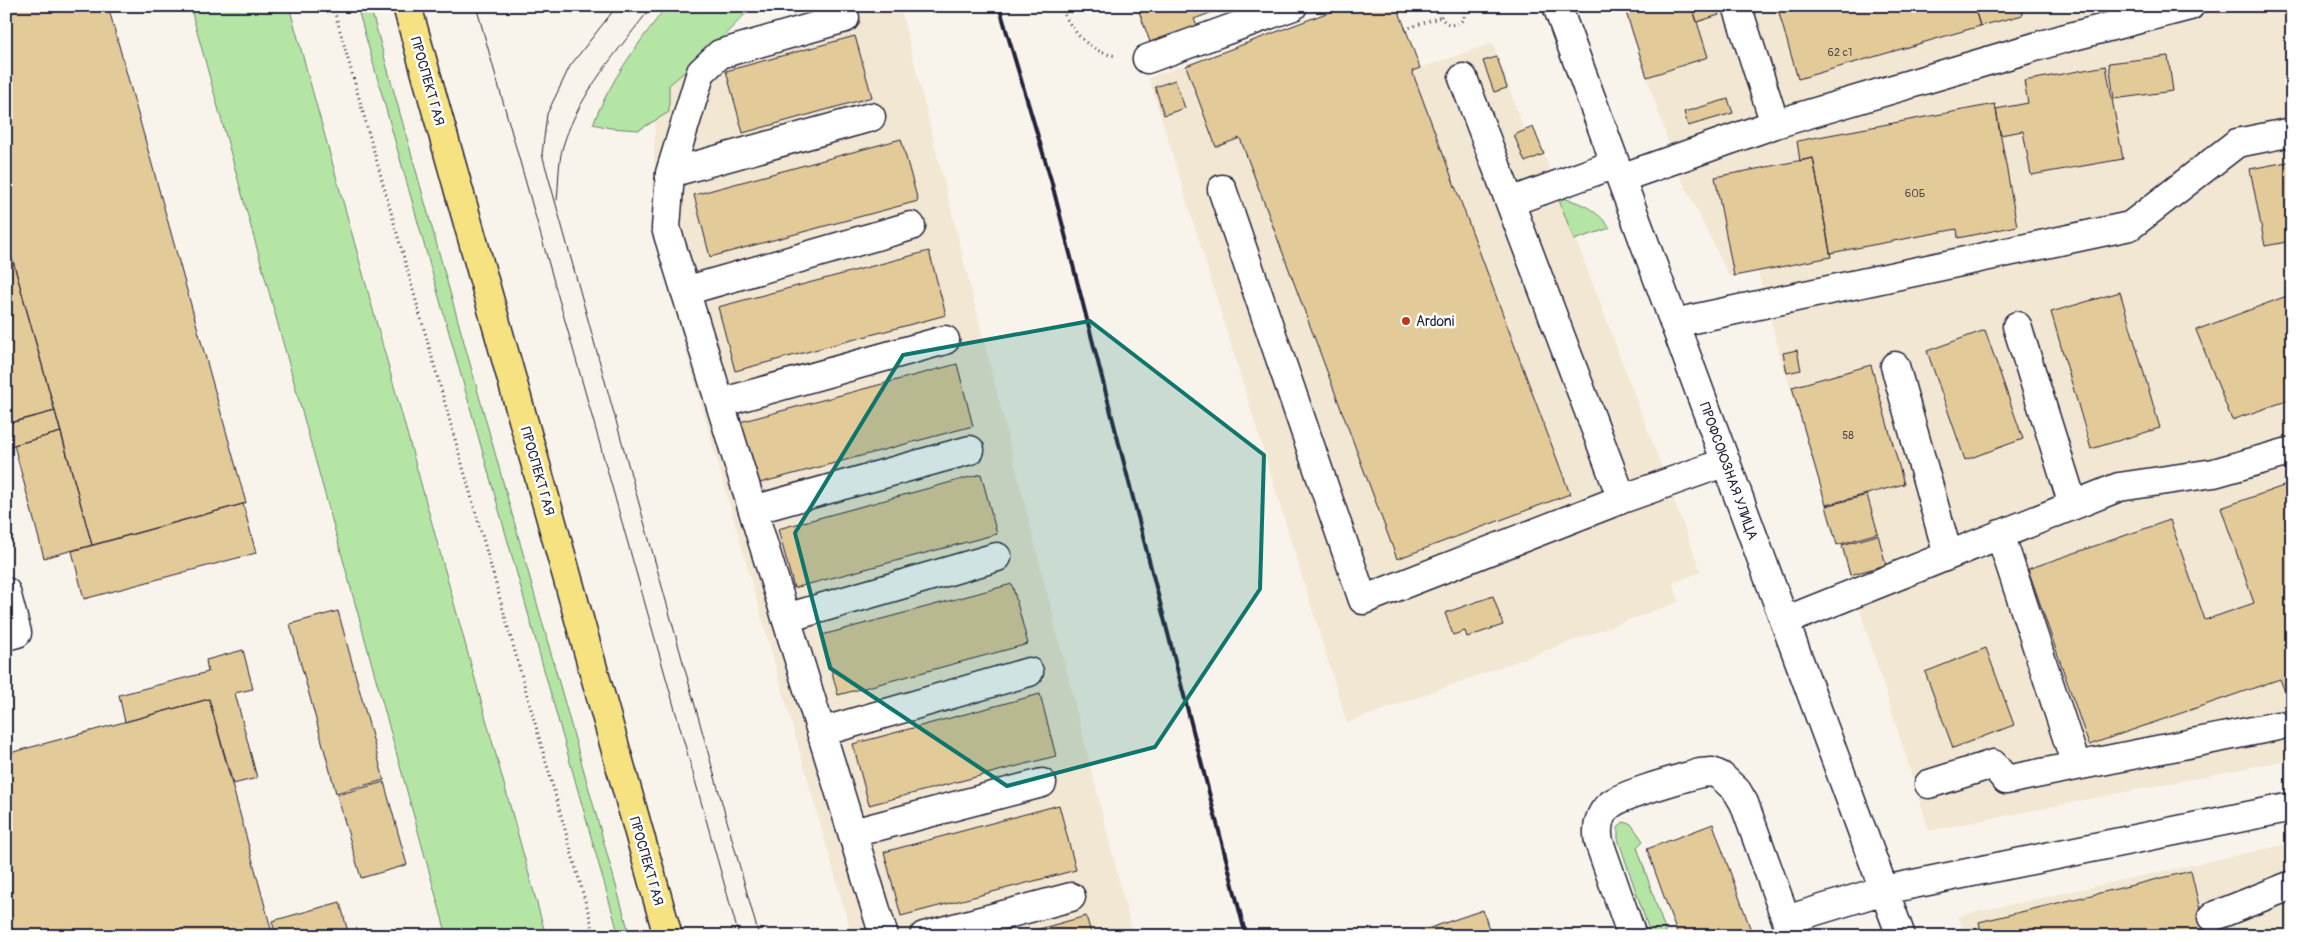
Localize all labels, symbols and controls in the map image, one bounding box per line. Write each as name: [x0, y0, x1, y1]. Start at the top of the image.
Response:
street label: ПРОСПЕКТ ГАЯ: [407, 35, 448, 127]
house number: 62 с1: [1828, 46, 1852, 59]
house number: 60Б: [1905, 187, 1925, 200]
place label: Ardoni: [1416, 313, 1455, 330]
marker: Ardoni: [1400, 315, 1412, 327]
street label: ПРОФСОЮЗНАЯ УЛИЦА: [1696, 400, 1761, 542]
street label: ПРОСПЕКТ ГАЯ: [517, 425, 558, 517]
house number: 58: [1842, 429, 1854, 442]
street label: ПРОСПЕКТ ГАЯ: [626, 815, 667, 907]

